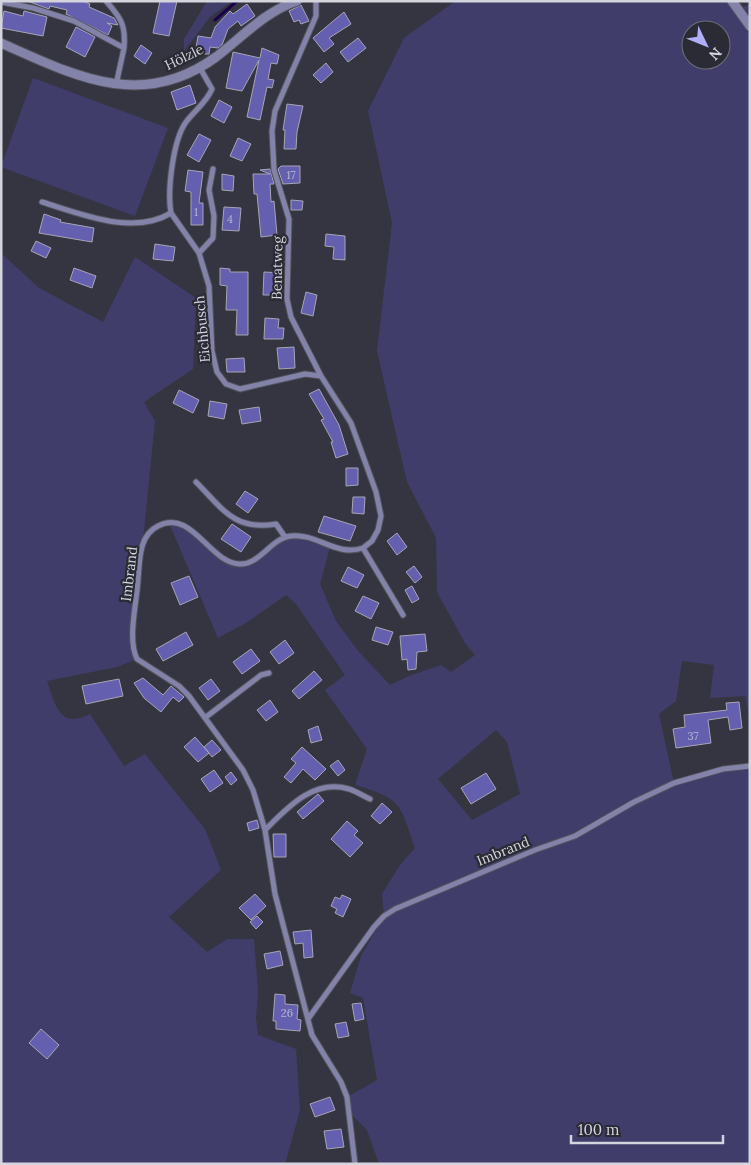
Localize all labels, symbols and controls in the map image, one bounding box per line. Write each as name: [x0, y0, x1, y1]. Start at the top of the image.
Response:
north arrow: [681, 20, 731, 70]
street label: Hölzle: [162, 40, 207, 74]
text: N: [705, 44, 726, 64]
house number: 17: [286, 168, 296, 182]
house number: 1: [194, 205, 198, 219]
house number: 4: [227, 212, 233, 226]
street label: Benatweg: [267, 236, 287, 300]
street label: Eichbusch: [190, 295, 214, 363]
street label: Imbrand: [117, 545, 141, 603]
house number: 37: [688, 729, 698, 743]
street label: Imbrand: [474, 832, 532, 870]
house number: 26: [281, 1006, 293, 1020]
scale bar: [571, 1112, 724, 1144]
text: 100 m: [578, 1120, 619, 1139]

